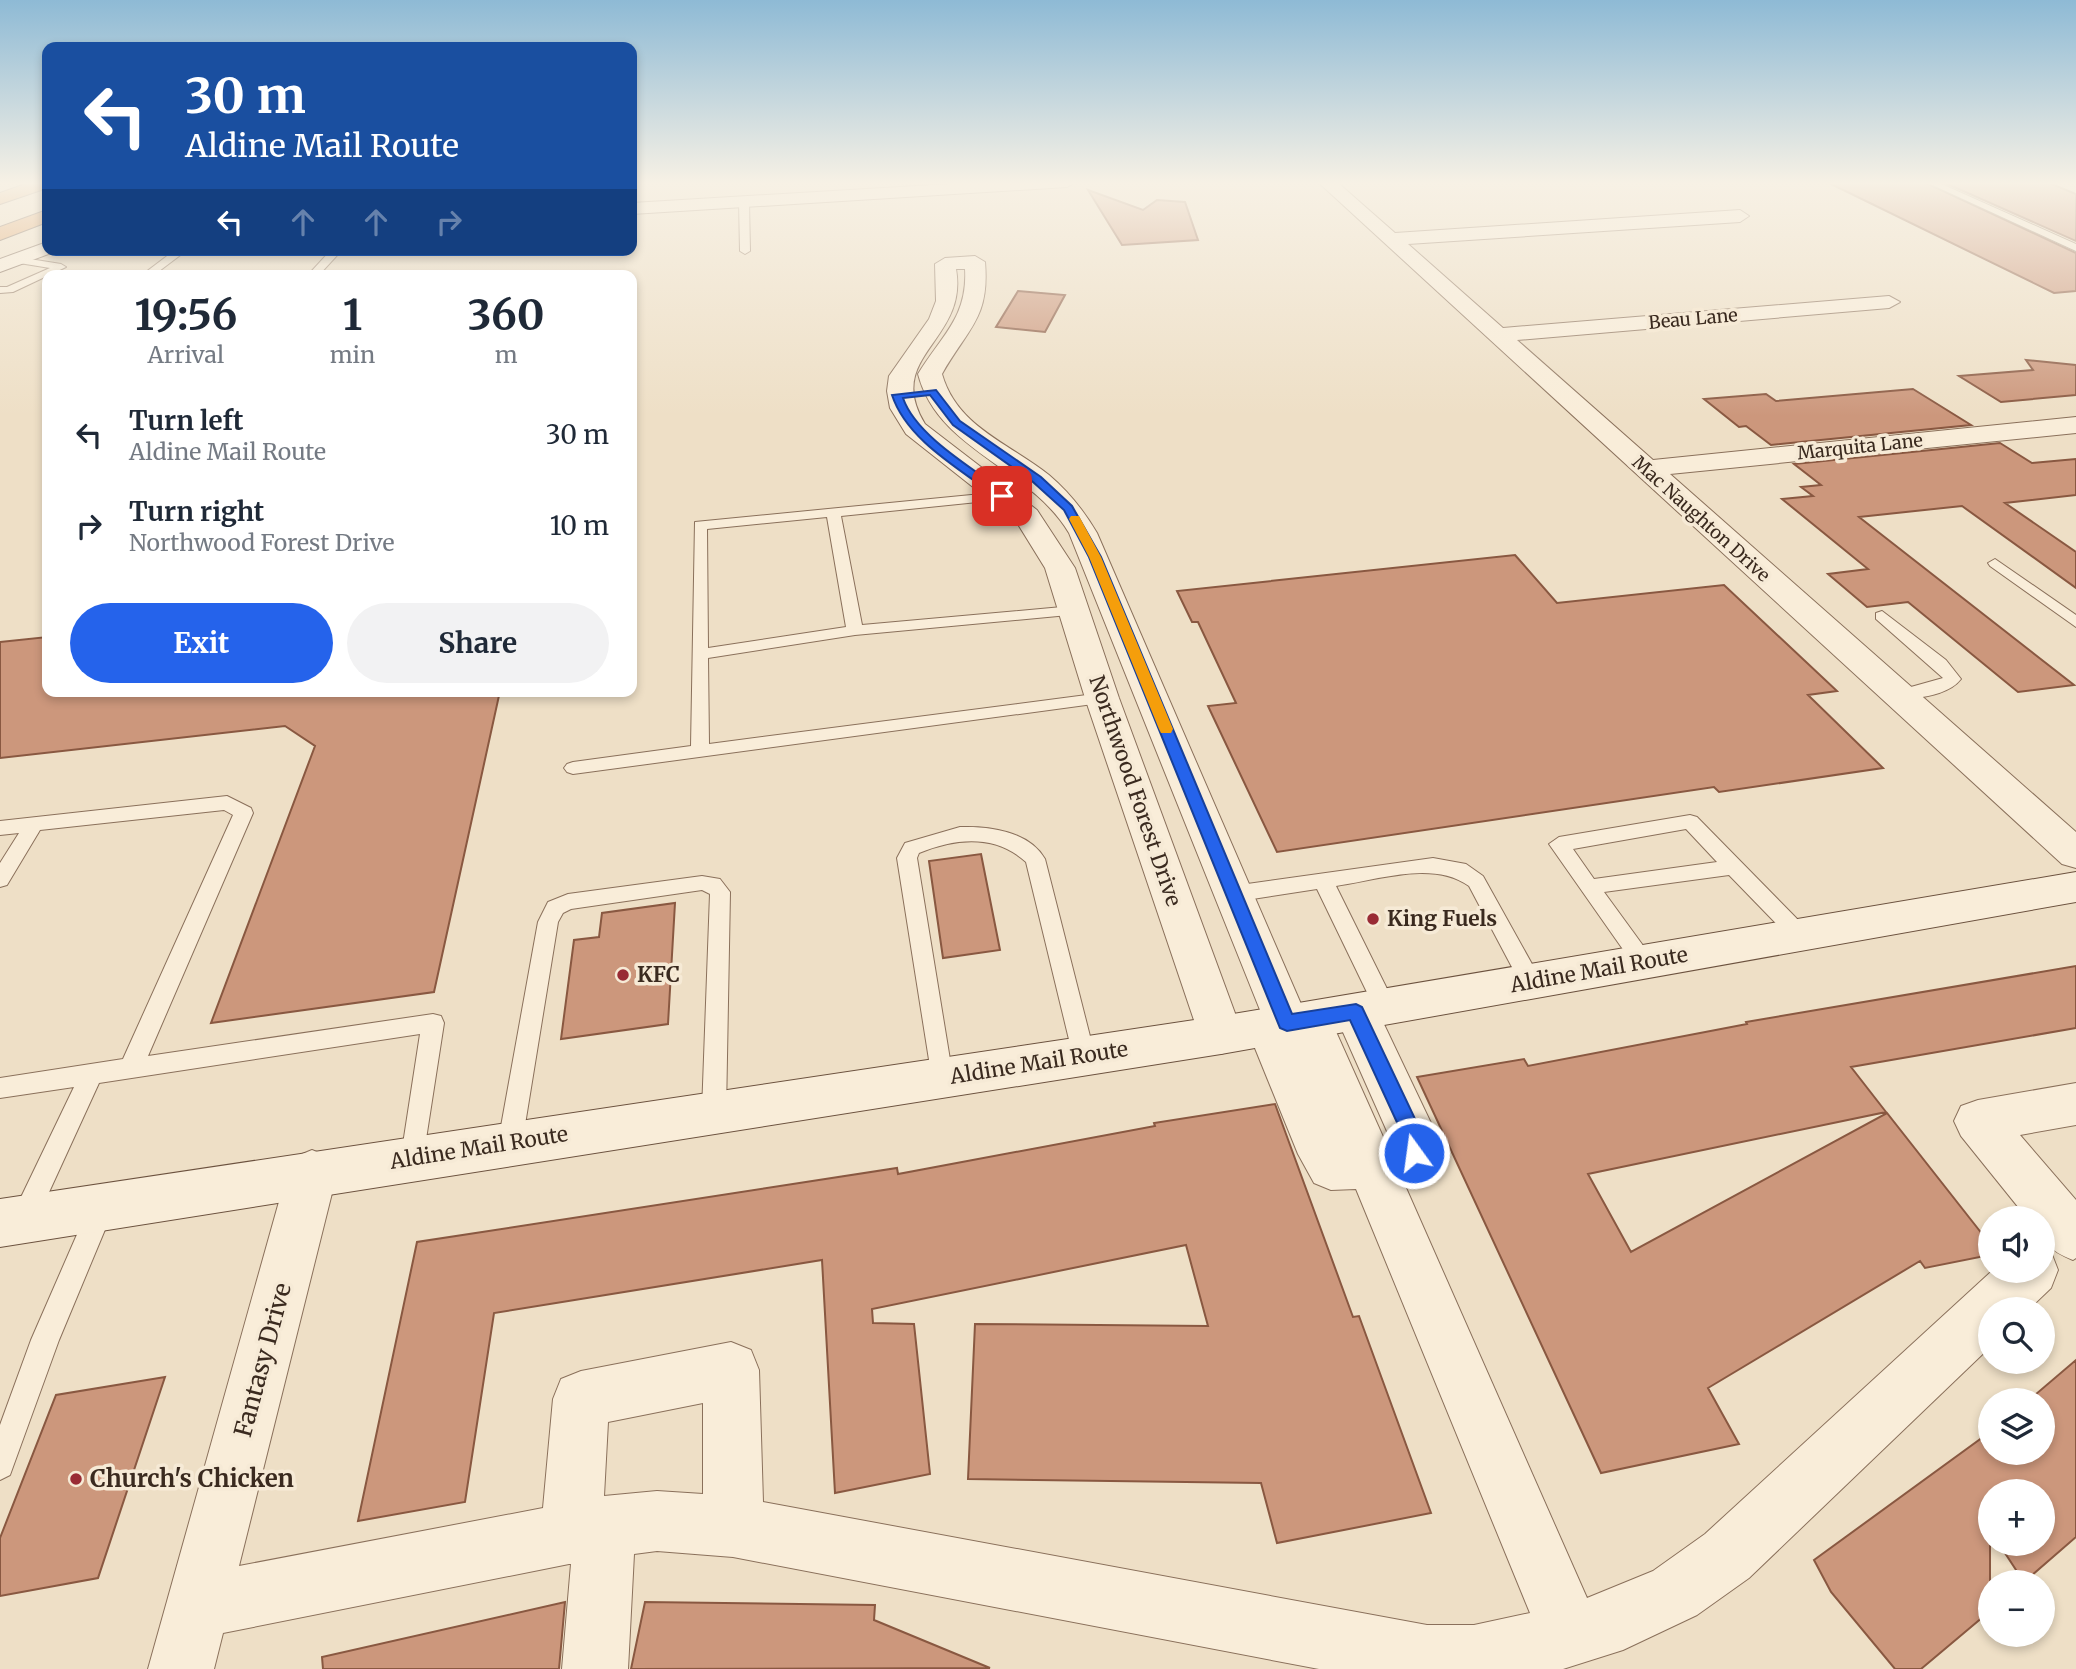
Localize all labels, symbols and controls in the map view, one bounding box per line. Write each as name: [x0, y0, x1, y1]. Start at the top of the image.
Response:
text: 30 m: [185, 65, 306, 126]
icon: left: [70, 70, 161, 161]
text: Aldine Mail Route: [185, 126, 459, 166]
icon: left: [211, 203, 249, 241]
icon: ahead: [284, 203, 322, 241]
icon: ahead: [357, 203, 395, 241]
icon: right: [430, 203, 468, 241]
text: 19:56: [134, 289, 237, 341]
text: 1: [343, 289, 362, 341]
text: 360: [468, 289, 545, 341]
street label: Beau Lane: [1647, 303, 1739, 334]
text: Arrival: [147, 340, 224, 369]
text: min: [330, 340, 375, 369]
text: m: [495, 340, 517, 369]
text: Turn left: [129, 404, 243, 437]
icon: left: [70, 416, 108, 454]
text: 30 m: [546, 418, 609, 451]
street label: Marquita Lane: [1796, 428, 1924, 465]
text: Aldine Mail Route: [129, 437, 326, 466]
street label: Mac Naughton Drive: [1628, 451, 1775, 587]
pin: [972, 466, 1032, 526]
icon: arrive: [983, 477, 1021, 515]
text: Turn right: [129, 495, 264, 528]
icon: right: [70, 507, 108, 545]
text: 10 m: [550, 509, 609, 542]
text: Northwood Forest Drive: [129, 528, 394, 557]
button: Exit: [70, 603, 333, 683]
button: Share: [347, 603, 609, 683]
street label: Northwood Forest Drive: [1083, 672, 1188, 910]
place label: King Fuels: [1387, 905, 1497, 932]
marker: King Fuels: [1365, 911, 1381, 927]
street label: Aldine Mail Route: [1507, 941, 1690, 999]
place label: KFC: [637, 961, 680, 988]
marker: KFC: [615, 967, 631, 983]
street label: Aldine Mail Route: [947, 1035, 1130, 1090]
position arrow: [1377, 1116, 1451, 1190]
street label: Aldine Mail Route: [387, 1120, 570, 1175]
map controls: [1978, 1206, 2055, 1647]
button: sound: [1978, 1206, 2055, 1283]
street label: Fantasy Drive: [227, 1280, 298, 1440]
button: search: [1978, 1297, 2055, 1374]
button: layers: [1978, 1388, 2055, 1465]
place label: Church's Chicken: [90, 1463, 294, 1494]
marker: Church's Chicken: [68, 1471, 84, 1487]
button: +: [1978, 1479, 2055, 1556]
button: −: [1978, 1570, 2055, 1647]

